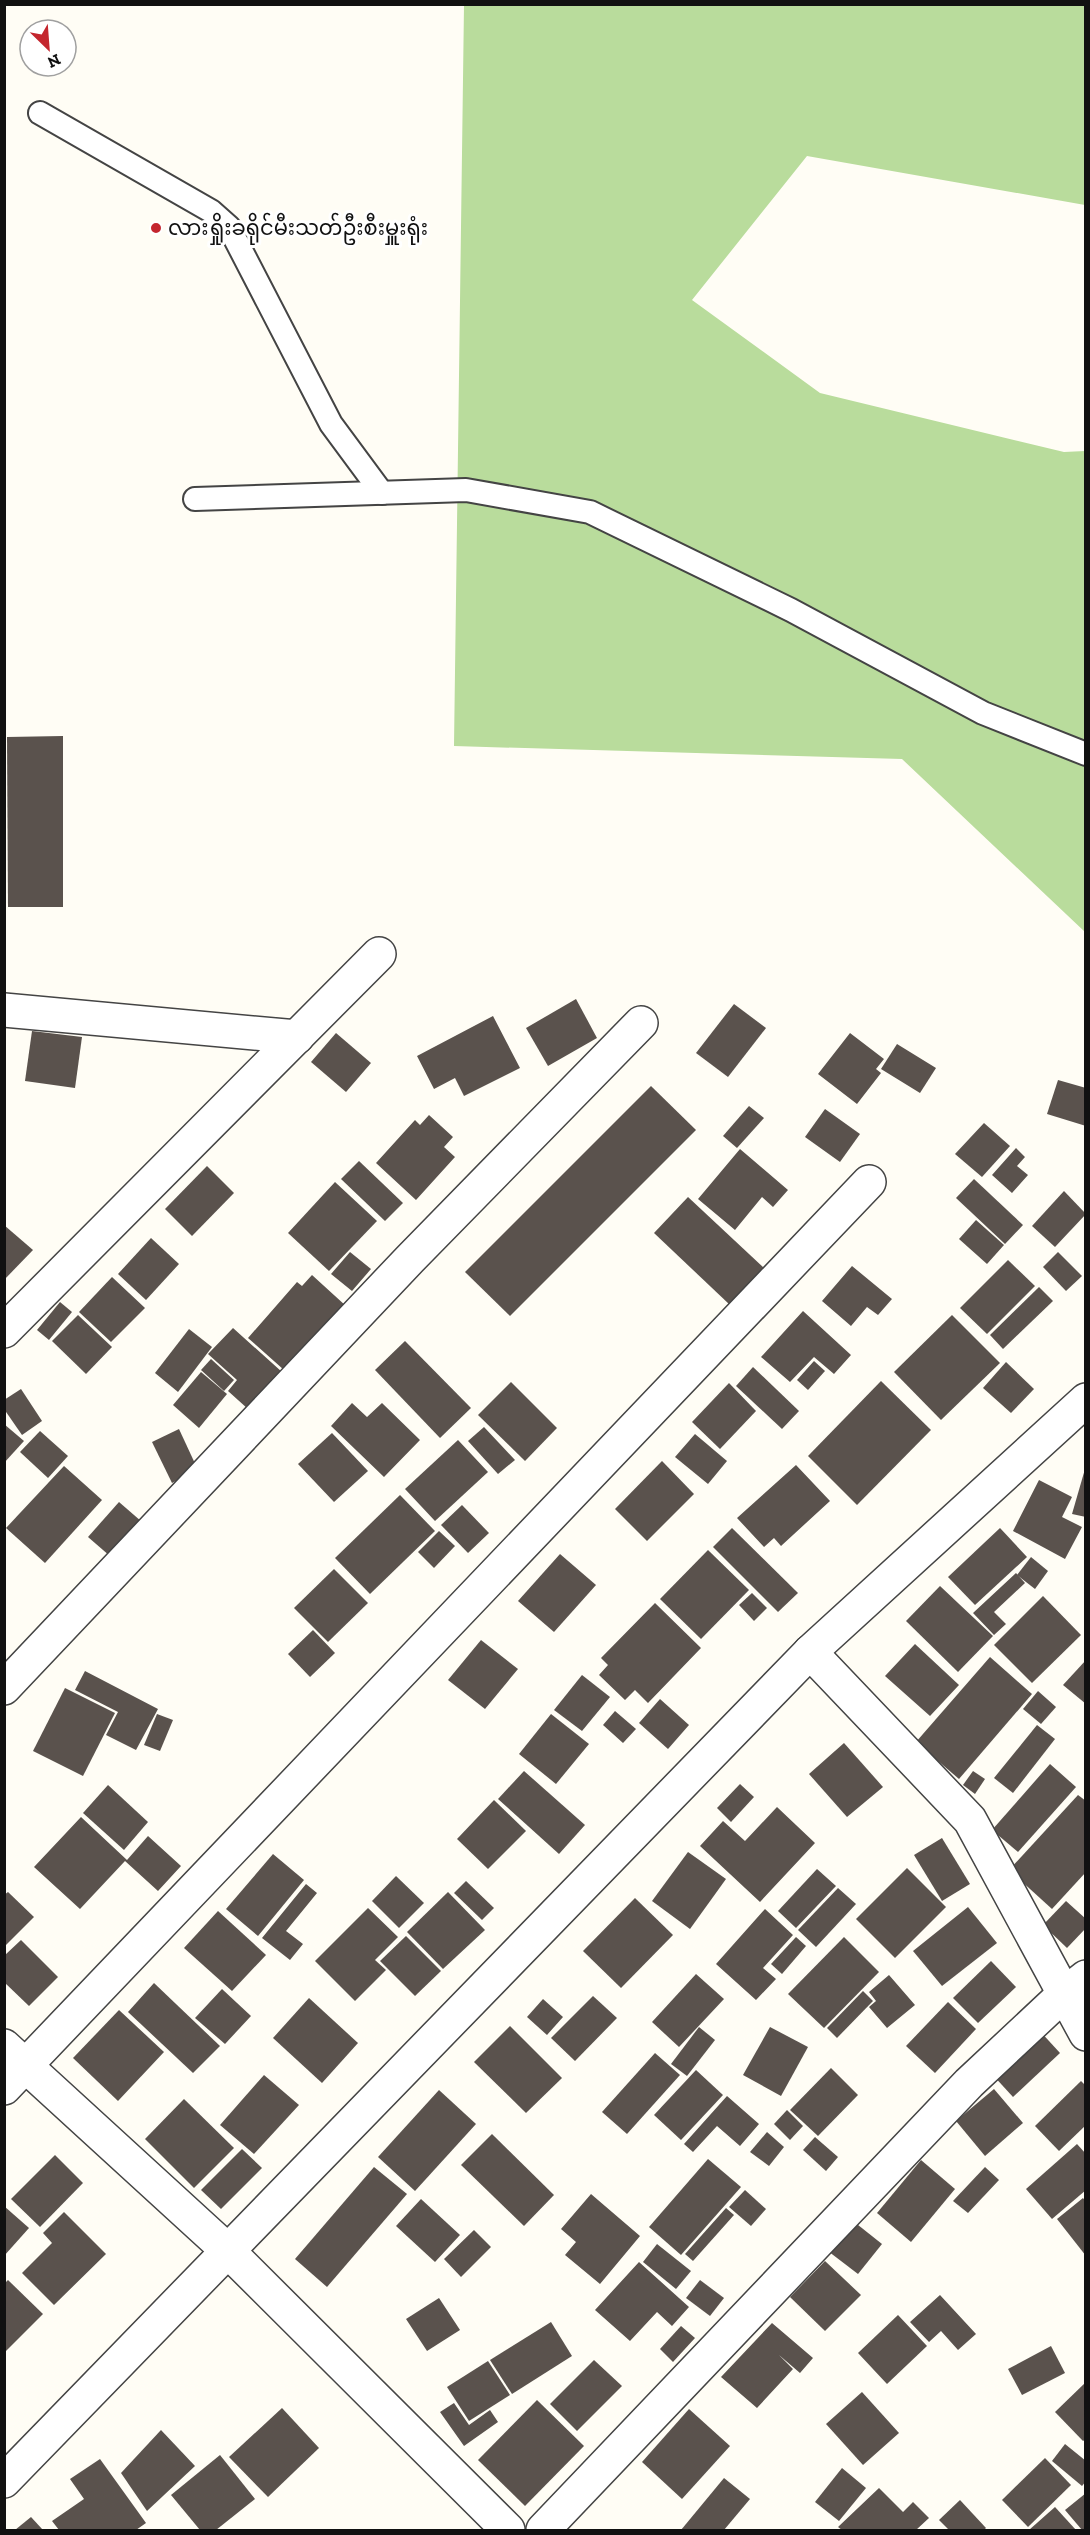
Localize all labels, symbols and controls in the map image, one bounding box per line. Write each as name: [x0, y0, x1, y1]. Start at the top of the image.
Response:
north arrow: [18, 18, 78, 78]
text: N: [45, 50, 64, 72]
place label: လားရှိုးခရိုင်မီးသတ်ဦးစီးမှူးရုံး: [168, 212, 428, 245]
marker: လားရှိုးခရိုင်မီးသတ်ဦးစီးမှူးရုံး: [149, 221, 163, 235]

